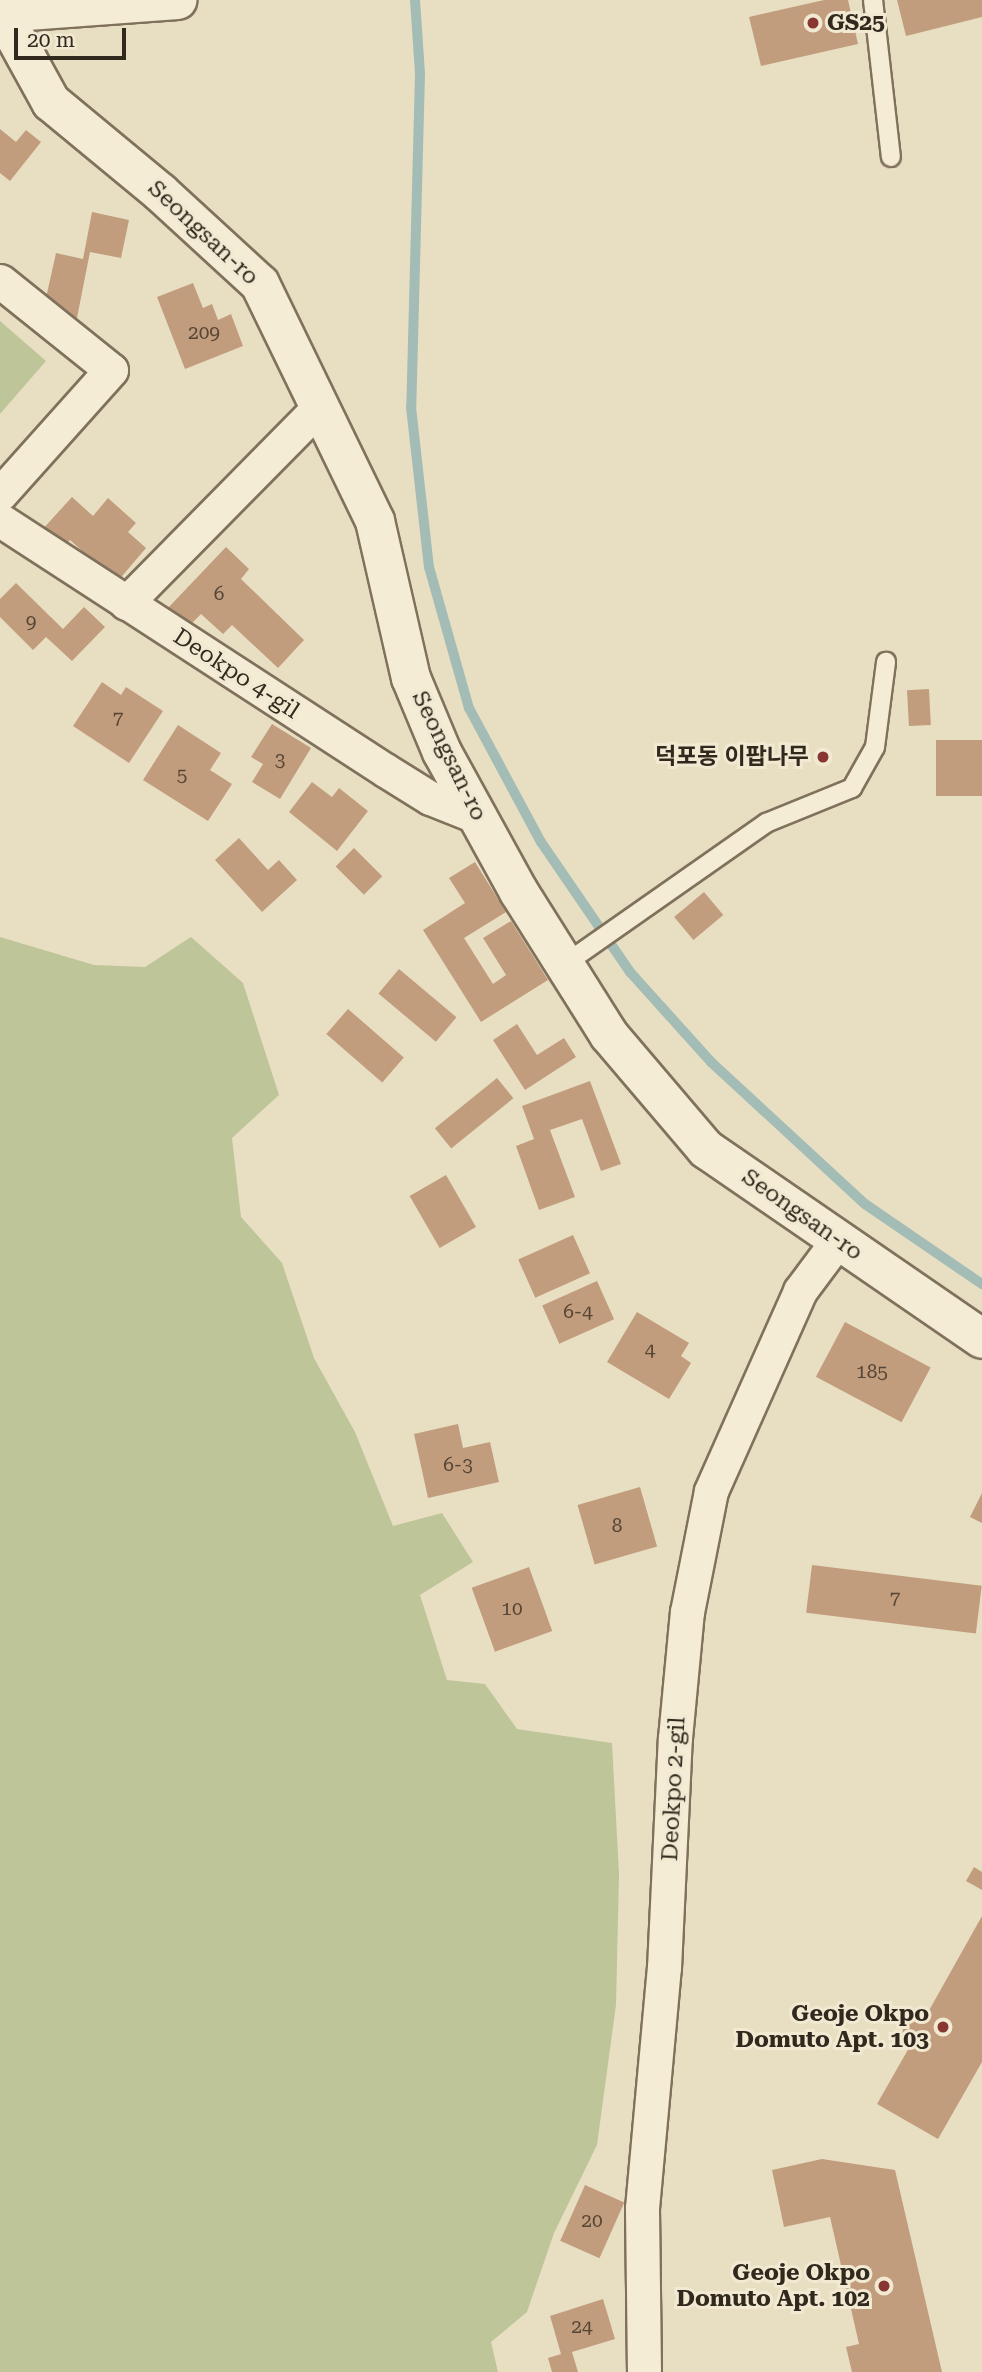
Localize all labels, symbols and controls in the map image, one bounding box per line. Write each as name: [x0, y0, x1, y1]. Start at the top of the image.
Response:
place label: GS25: [827, 9, 885, 37]
scale bar: [18, 14, 130, 58]
marker: GS25: [805, 15, 821, 31]
text: 20 m: [27, 28, 75, 52]
street label: Seongsan-ro: [142, 175, 264, 291]
house number: 209: [188, 322, 220, 344]
house number: 6: [214, 583, 224, 605]
house number: 9: [26, 611, 36, 633]
street label: Deokpo 4-gil: [168, 623, 304, 725]
street label: Seongsan-ro: [406, 687, 492, 825]
house number: 7: [113, 708, 123, 730]
place label: 덕포동 이팝나무: [655, 743, 809, 771]
house number: 3: [275, 749, 285, 771]
marker: 덕포동 이팝나무: [815, 749, 831, 765]
house number: 5: [177, 764, 187, 786]
street label: Seongsan-ro: [736, 1163, 868, 1267]
house number: 6-4: [563, 1301, 593, 1323]
house number: 4: [645, 1339, 655, 1361]
house number: 185: [856, 1361, 888, 1383]
house number: 6-3: [443, 1454, 473, 1476]
house number: 8: [612, 1515, 622, 1537]
house number: 7: [890, 1588, 900, 1610]
house number: 10: [501, 1598, 523, 1620]
street label: Deokpo 2-gil: [656, 1716, 692, 1862]
place label: Geoje Okpo Domuto Apt. 103: [735, 2000, 929, 2054]
marker: Geoje Okpo Domuto Apt. 103: [935, 2019, 951, 2035]
house number: 20: [581, 2210, 603, 2232]
place label: Geoje Okpo Domuto Apt. 102: [676, 2259, 870, 2313]
marker: Geoje Okpo Domuto Apt. 102: [876, 2278, 892, 2294]
house number: 24: [571, 2316, 593, 2338]

